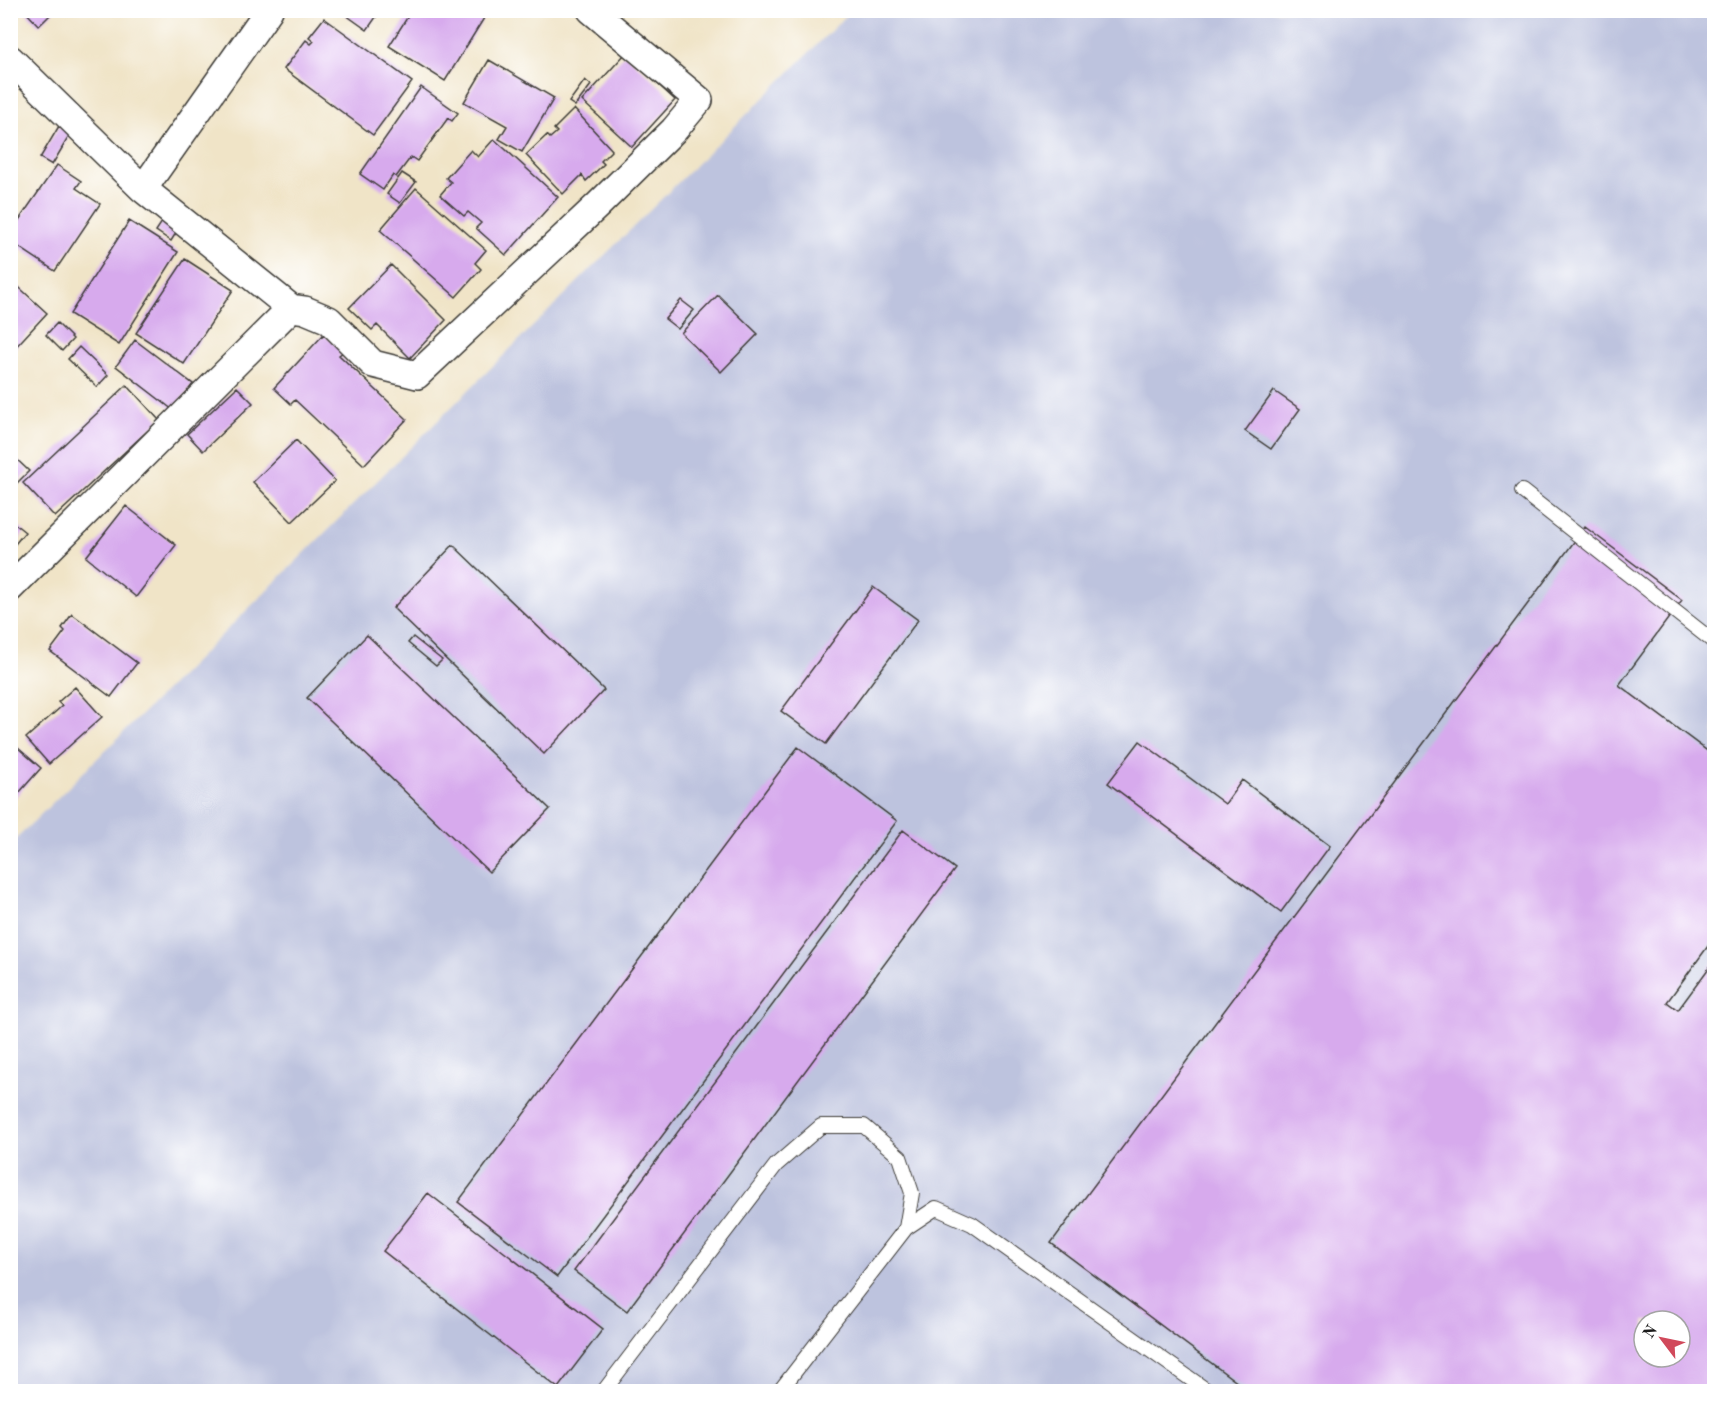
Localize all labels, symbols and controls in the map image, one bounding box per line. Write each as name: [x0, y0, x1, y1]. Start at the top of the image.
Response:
north arrow: [1632, 1309, 1692, 1369]
text: N: [1641, 1322, 1661, 1342]

